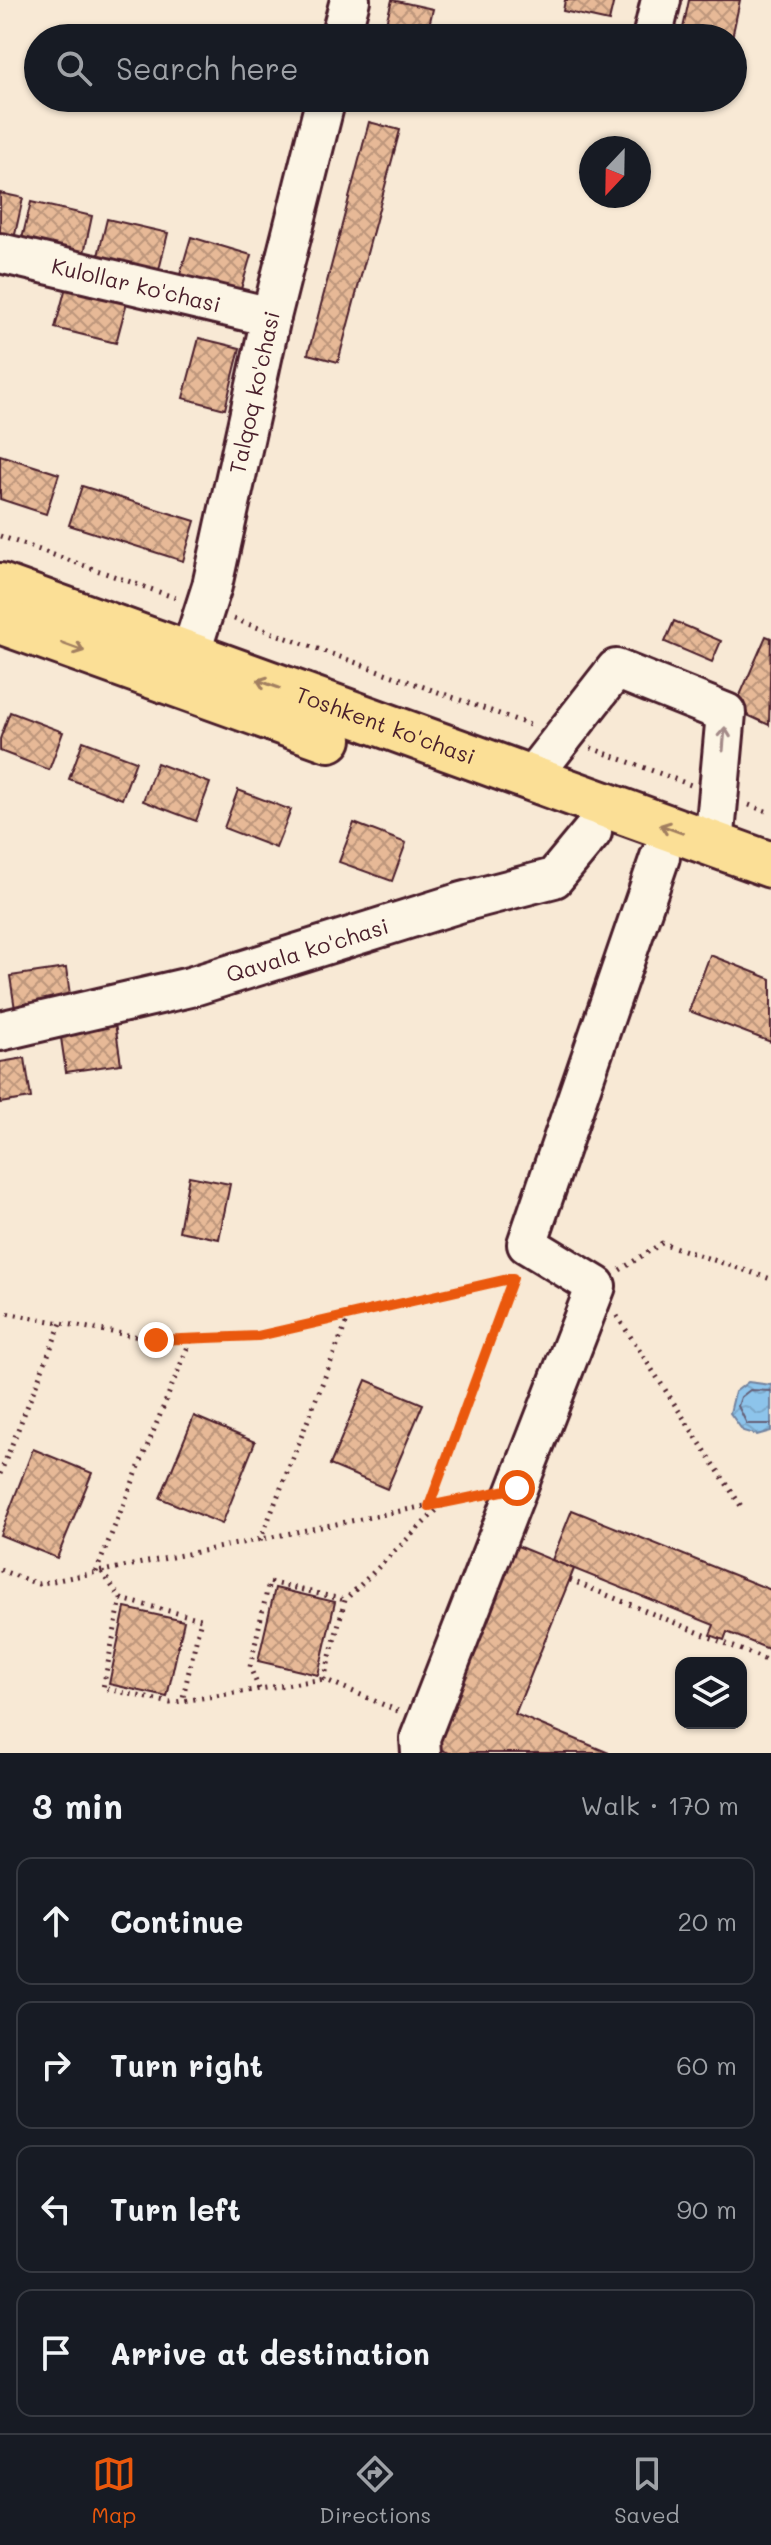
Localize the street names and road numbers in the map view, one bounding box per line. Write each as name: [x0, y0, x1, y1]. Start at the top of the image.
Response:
street label: Kulollar ko'chasi: [49, 251, 224, 319]
street label: Talqoq ko'chasi: [222, 308, 286, 476]
street label: Toshkent ko'chasi: [292, 679, 479, 771]
street label: Qavala ko'chasi: [222, 911, 392, 989]

